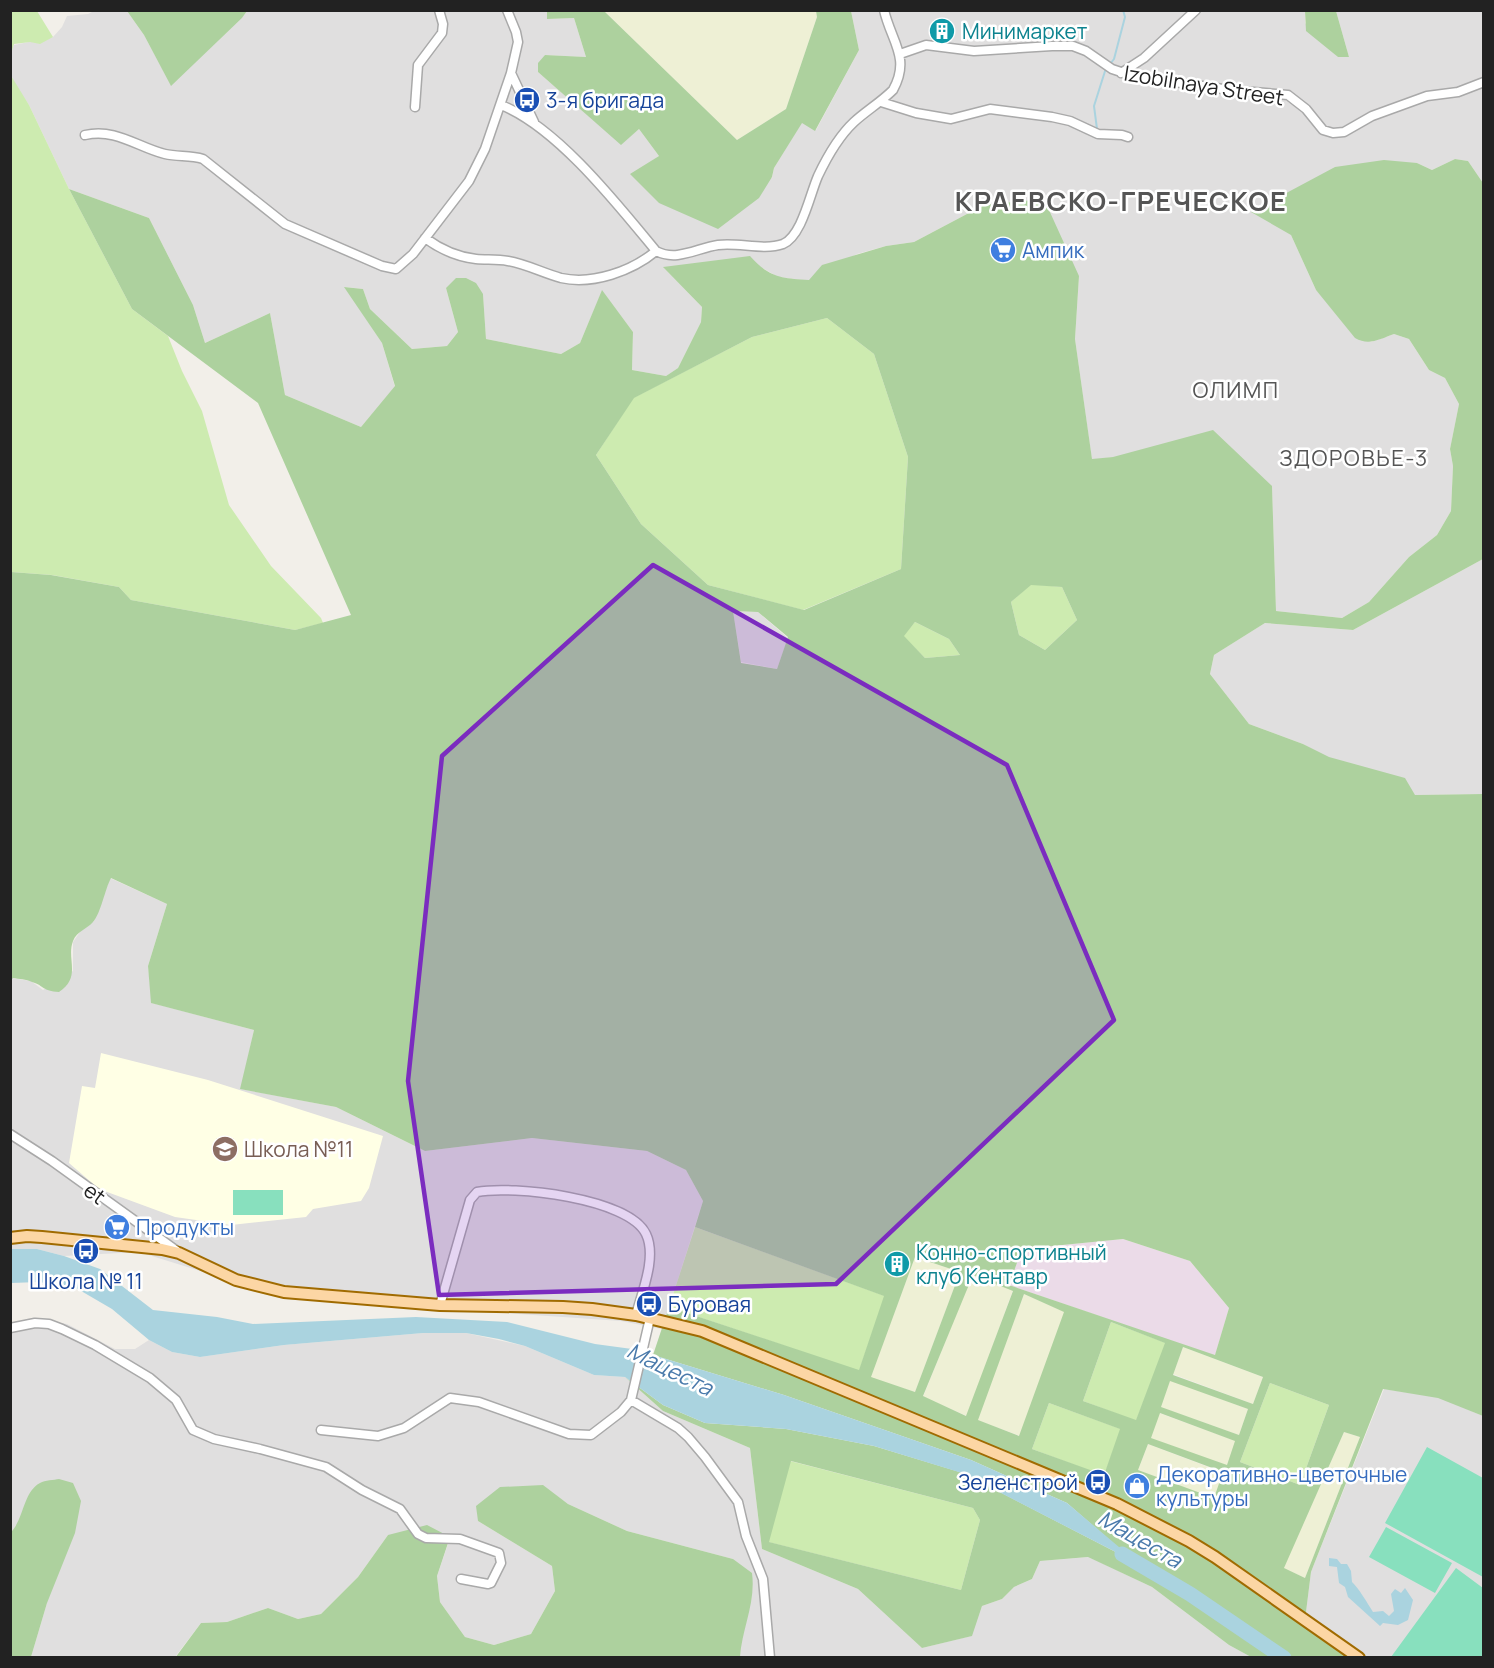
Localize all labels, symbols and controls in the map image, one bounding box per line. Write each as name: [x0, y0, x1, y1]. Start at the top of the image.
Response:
building icon: Минимаркет: [927, 16, 957, 46]
place label: Минимаркет: [962, 17, 1088, 45]
street label: Izobilnaya Street: [1122, 59, 1286, 111]
bus stop icon: 3-я бригада: [512, 85, 542, 115]
place label: 3-я бригада: [546, 86, 664, 114]
district label: КРАЕВСКО-ГРЕЧЕСКОЕ: [955, 182, 1287, 219]
supermarket icon: Ампик: [988, 235, 1018, 265]
place label: Ампик: [1022, 236, 1085, 264]
district label: ОЛИМП: [1192, 375, 1280, 405]
district label: ЗДОРОВЬЕ-3: [1279, 443, 1429, 473]
school or university icon: Школа №11: [210, 1134, 240, 1164]
place label: Школа №11: [244, 1135, 353, 1163]
street label: et: [78, 1176, 112, 1210]
supermarket icon: Продукты: [102, 1212, 132, 1242]
place label: Продукты: [136, 1213, 234, 1241]
bus stop icon: Школа № 11: [71, 1236, 101, 1266]
place label: Конно-спортивный клуб Кентавр: [916, 1238, 1107, 1290]
building icon: Конно-спортивный клуб Кентавр: [882, 1249, 912, 1279]
place label: Школа № 11: [29, 1267, 143, 1295]
bus stop icon: Буровая: [634, 1289, 664, 1319]
place label: Буровая: [668, 1290, 751, 1318]
water label: Мацеста: [622, 1335, 719, 1403]
place label: Декоративно-цветочные культуры: [1156, 1460, 1407, 1512]
bus stop icon: Зеленстрой: [1083, 1467, 1113, 1497]
place label: Зеленстрой: [958, 1468, 1078, 1496]
shop icon: Декоративно-цветочные культуры: [1122, 1471, 1152, 1501]
water label: Мацеста: [1093, 1503, 1189, 1576]

